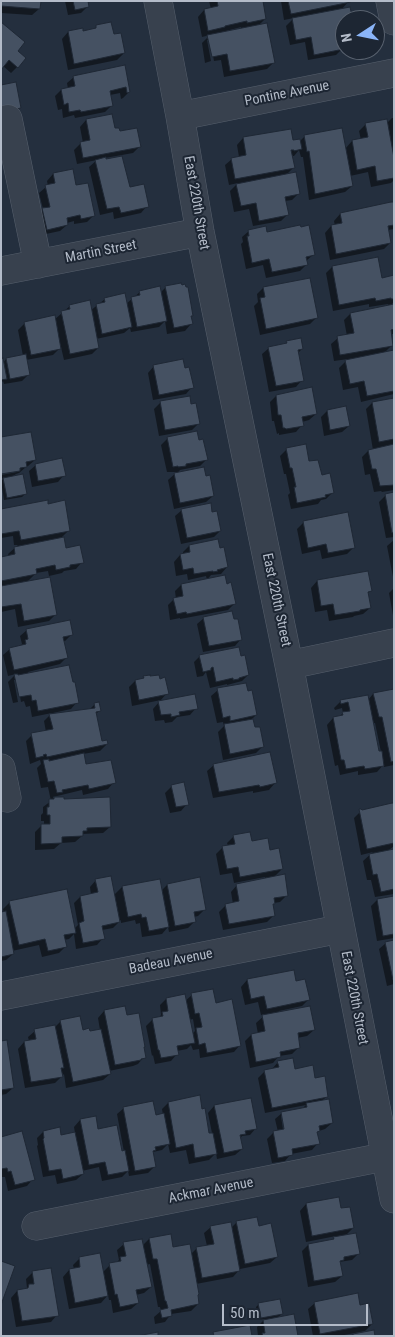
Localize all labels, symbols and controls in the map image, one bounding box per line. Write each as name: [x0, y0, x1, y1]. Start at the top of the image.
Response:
north arrow: [335, 10, 385, 60]
text: N: [338, 32, 355, 43]
street label: Pontine Avenue: [243, 78, 331, 110]
street label: East 220th Street: [179, 155, 213, 251]
street label: Martin Street: [64, 237, 138, 267]
street label: East 220th Street: [258, 552, 294, 648]
street label: Badeau Avenue: [128, 946, 214, 978]
street label: East 220th Street: [337, 950, 371, 1046]
street label: Ackmar Avenue: [167, 1175, 255, 1207]
scale bar: [225, 1294, 371, 1326]
text: 50 m: [230, 1304, 260, 1322]

